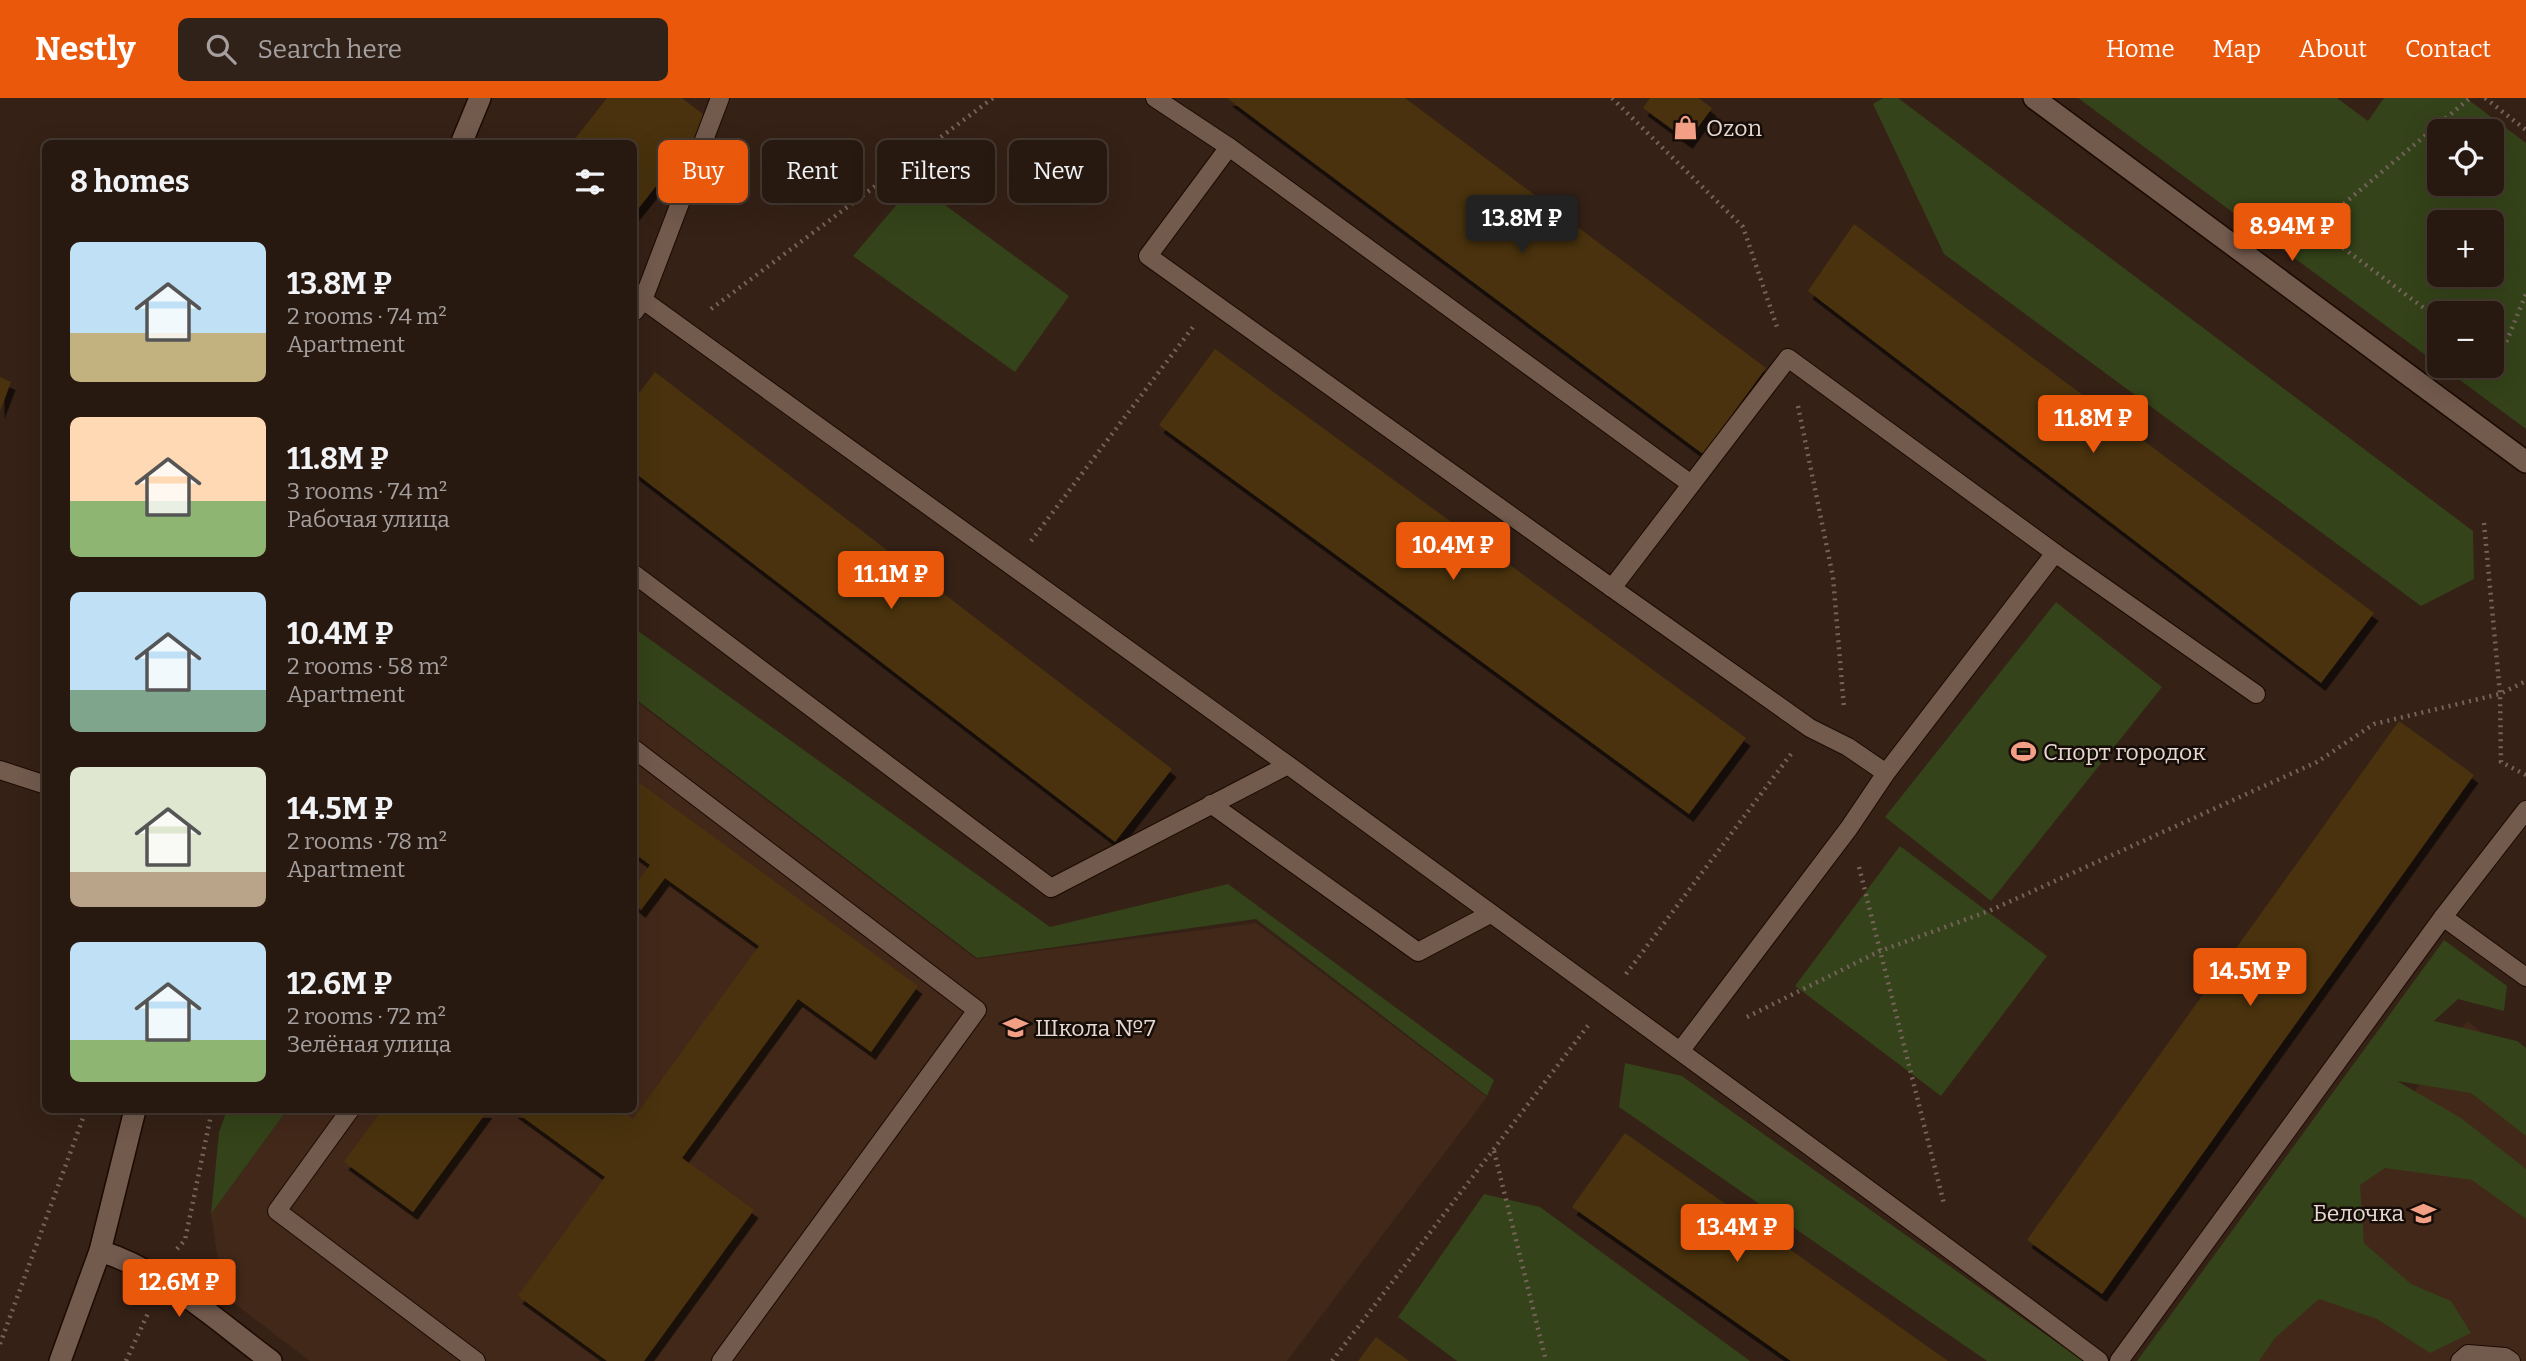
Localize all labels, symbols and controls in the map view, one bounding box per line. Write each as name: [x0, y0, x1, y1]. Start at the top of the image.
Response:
search box: [178, 18, 668, 81]
text: Nestly: [35, 29, 136, 69]
icon: search: [202, 30, 240, 68]
text: Search here: [258, 34, 402, 65]
text: Home: [2106, 35, 2175, 63]
text: Map: [2213, 35, 2261, 63]
text: About: [2299, 35, 2367, 63]
text: Contact: [2405, 35, 2491, 63]
shop icon: Ozon: [1672, 114, 1700, 142]
place label: Ozon: [1706, 114, 1762, 142]
map controls: [2427, 119, 2504, 378]
button: locate: [2427, 119, 2504, 196]
chip: Buy: [658, 140, 748, 203]
chip: Rent: [762, 140, 863, 203]
chip: Filters: [877, 140, 995, 203]
chip: New: [1009, 140, 1107, 203]
icon: filters: [571, 163, 609, 201]
text: 8 homes: [70, 164, 190, 200]
pin: 13.8M ₽: [1457, 195, 1587, 255]
text: 13.8M ₽: [1482, 204, 1562, 232]
pin: 8.94M ₽: [2227, 204, 2357, 263]
button: +: [2427, 210, 2504, 287]
text: 8.94M ₽: [2250, 212, 2334, 240]
text: 13.8M ₽: [287, 266, 392, 302]
icon: home: [126, 270, 210, 354]
button: −: [2427, 301, 2504, 378]
text: 2 rooms · 74 m²: [287, 302, 447, 330]
text: Apartment: [287, 330, 405, 358]
pin: 11.8M ₽: [2028, 396, 2158, 455]
text: 11.8M ₽: [2054, 404, 2132, 432]
text: 11.8M ₽: [287, 441, 389, 477]
icon: home: [126, 445, 210, 529]
text: 3 rooms · 74 m²: [287, 477, 447, 505]
text: Рабочая улица: [287, 505, 450, 533]
pin: 10.4M ₽: [1388, 522, 1518, 582]
text: 10.4M ₽: [1412, 531, 1494, 559]
pin: 11.1M ₽: [826, 552, 956, 611]
text: 11.1M ₽: [854, 560, 928, 588]
text: 10.4M ₽: [287, 616, 394, 652]
icon: home: [126, 620, 210, 704]
text: 2 rooms · 58 m²: [287, 652, 448, 680]
text: Apartment: [287, 680, 405, 708]
sports icon: Спорт городок: [2009, 738, 2037, 766]
place label: Спорт городок: [2043, 738, 2206, 766]
text: 14.5M ₽: [287, 791, 393, 827]
icon: home: [126, 795, 210, 879]
text: 2 rooms · 78 m²: [287, 827, 447, 855]
text: Apartment: [287, 855, 405, 883]
pin: 14.5M ₽: [2185, 948, 2315, 1008]
text: 14.5M ₽: [2209, 957, 2291, 985]
text: 12.6M ₽: [287, 966, 392, 1002]
icon: home: [126, 970, 210, 1054]
text: 2 rooms · 72 m²: [287, 1002, 446, 1030]
school or university icon: Школа №7: [1001, 1014, 1029, 1042]
place label: Школа №7: [1035, 1014, 1156, 1042]
text: Зелёная улица: [287, 1030, 451, 1058]
place label: Белочка: [2313, 1199, 2404, 1227]
school or university icon: Белочка: [2410, 1199, 2438, 1227]
pin: 13.4M ₽: [1672, 1204, 1802, 1264]
text: 13.4M ₽: [1697, 1213, 1777, 1241]
pin: 12.6M ₽: [114, 1260, 244, 1319]
text: 12.6M ₽: [139, 1268, 219, 1296]

